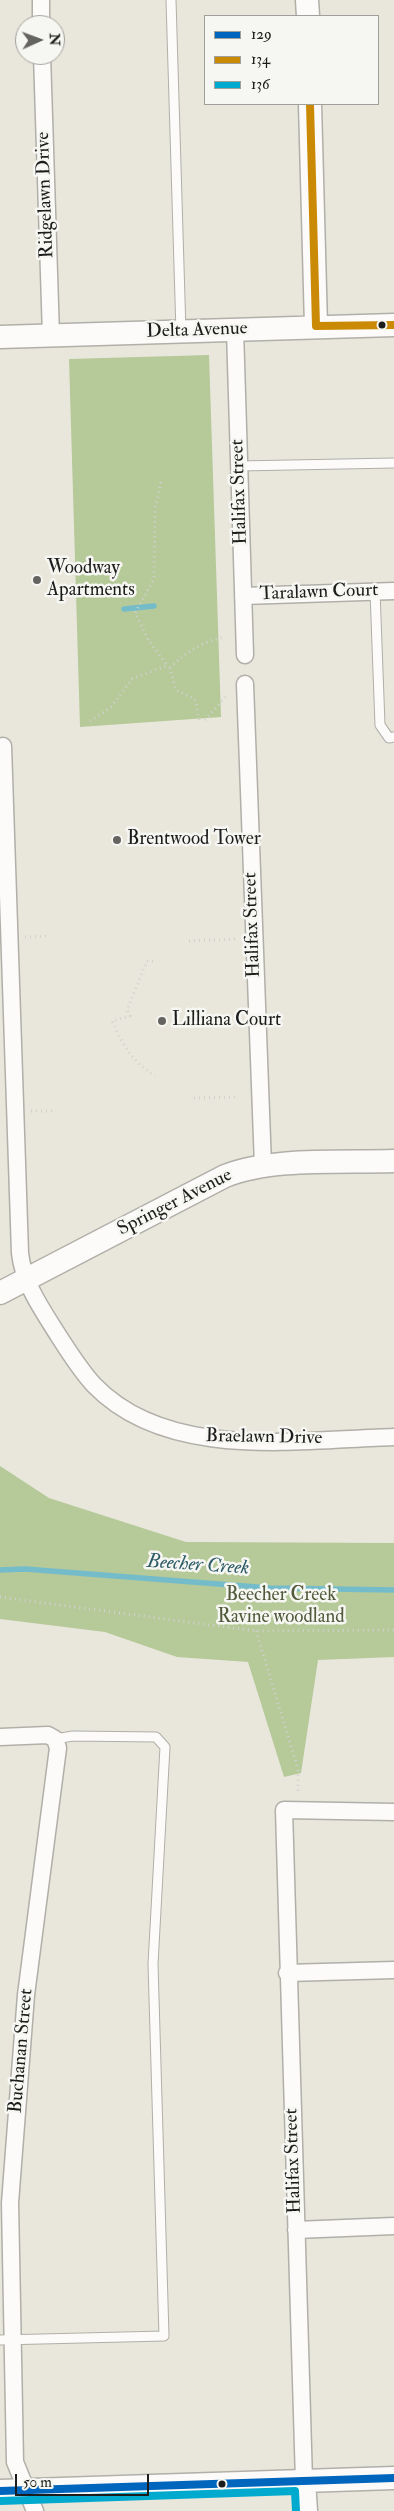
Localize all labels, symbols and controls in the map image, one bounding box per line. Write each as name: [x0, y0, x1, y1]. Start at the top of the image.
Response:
north arrow: [15, 15, 65, 65]
legend: [204, 15, 379, 105]
text: 129: [251, 25, 272, 44]
text: N: [46, 33, 63, 46]
text: 134: [251, 50, 270, 69]
text: 136: [251, 75, 270, 94]
street label: Ridgelawn Drive: [32, 131, 60, 259]
street label: Delta Avenue: [146, 318, 248, 344]
unlabelled marker: [377, 320, 387, 330]
street label: Halifax Street: [227, 439, 253, 545]
place label: Woodway Apartments: [47, 558, 135, 602]
marker: Woodway Apartments: [31, 574, 43, 586]
street label: Taralawn Court: [259, 580, 379, 606]
place label: Brentwood Tower: [127, 829, 261, 851]
marker: Brentwood Tower: [111, 834, 123, 846]
street label: Halifax Street: [240, 872, 266, 978]
place label: Lilliana Court: [172, 1010, 281, 1032]
marker: Lilliana Court: [156, 1015, 168, 1027]
street label: Springer Avenue: [114, 1164, 236, 1242]
street label: Braelawn Drive: [205, 1426, 323, 1450]
water label: Beecher Creek: [146, 1550, 250, 1582]
park label: Beecher Creek Ravine woodland: [217, 1585, 345, 1629]
street label: Buchanan Street: [5, 1988, 39, 2114]
street label: Halifax Street: [281, 2108, 307, 2214]
scale bar: [18, 2464, 151, 2496]
text: 50 m: [23, 2473, 52, 2492]
unlabelled marker: [217, 2479, 227, 2489]

